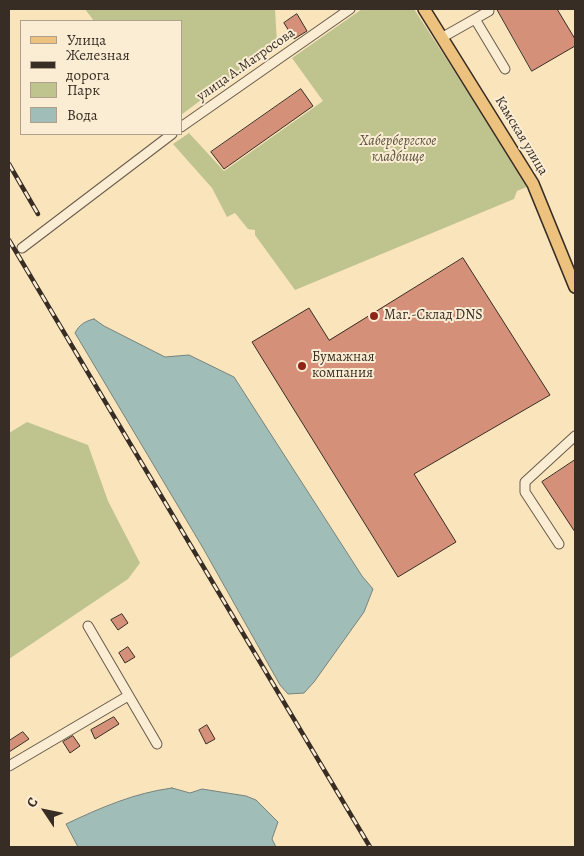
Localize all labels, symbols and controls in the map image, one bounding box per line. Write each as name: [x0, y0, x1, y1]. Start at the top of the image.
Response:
legend: [20, 20, 182, 135]
street label: улица А.Матросова: [194, 25, 298, 105]
text: Улица: [67, 30, 106, 50]
text: Железная дорога: [66, 45, 130, 85]
text: Парк: [67, 80, 100, 100]
street label: Камская улица: [491, 93, 551, 179]
text: Вода: [67, 105, 98, 125]
park label: Хабербергское кладбище: [360, 134, 436, 166]
place label: Маг.-Склад DNS: [384, 308, 483, 324]
marker: Маг.-Склад DNS: [368, 310, 380, 322]
place label: Бумажная компания: [312, 350, 374, 382]
marker: Бумажная компания: [296, 360, 308, 372]
north arrow: [20, 786, 70, 836]
text: С: [22, 793, 42, 811]

